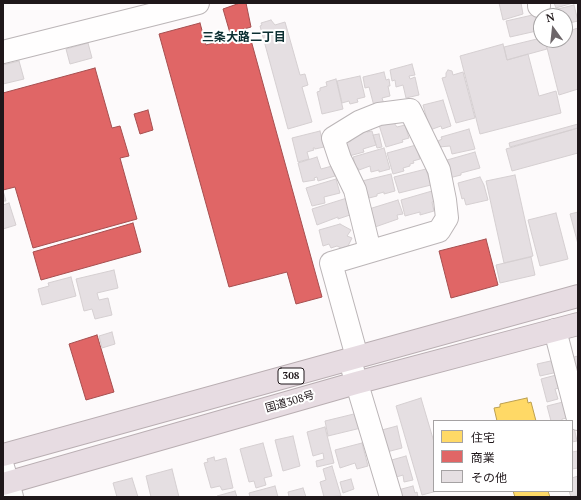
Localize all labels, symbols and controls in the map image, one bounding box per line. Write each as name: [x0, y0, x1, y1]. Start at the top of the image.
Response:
north arrow: [533, 8, 573, 48]
text: N: [544, 10, 556, 25]
district label: 三条大路二丁目: [202, 31, 286, 45]
road number: 308: [278, 368, 304, 384]
street label: 国道308号: [264, 389, 316, 415]
legend: [433, 420, 573, 492]
text: 住宅: [471, 430, 495, 445]
text: 商業: [471, 450, 495, 465]
text: その他: [471, 470, 507, 485]

